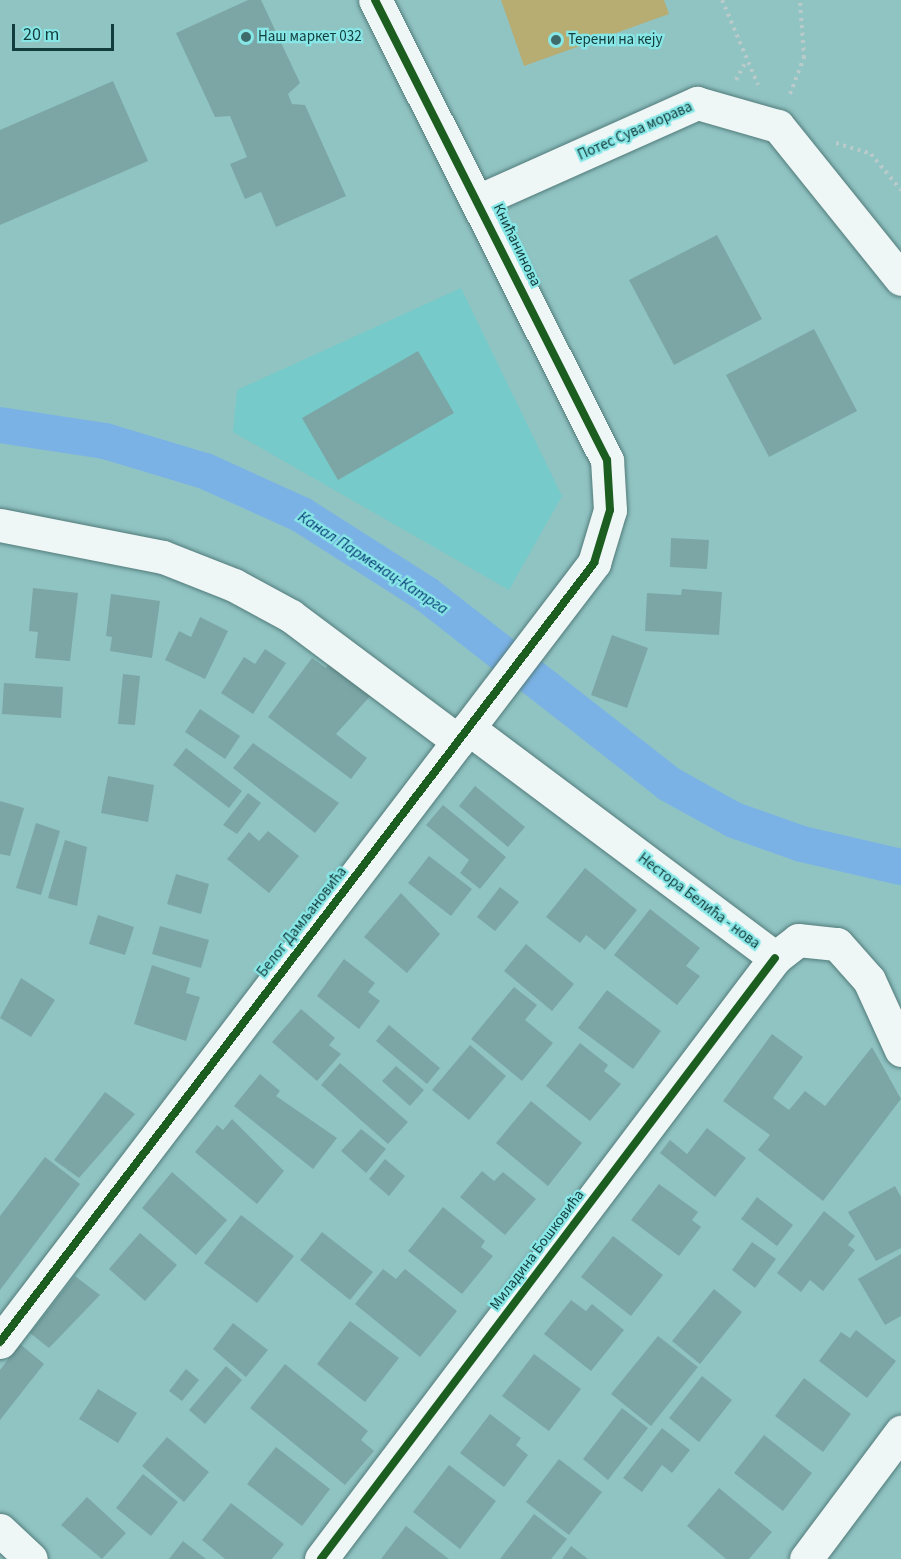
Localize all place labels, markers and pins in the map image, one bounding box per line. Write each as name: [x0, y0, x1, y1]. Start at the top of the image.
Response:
place label: Наш маркет 032: [258, 28, 362, 46]
marker: Наш маркет 032: [239, 30, 253, 44]
place label: Терени на кеју: [568, 31, 662, 49]
marker: Терени на кеју: [549, 33, 563, 47]

